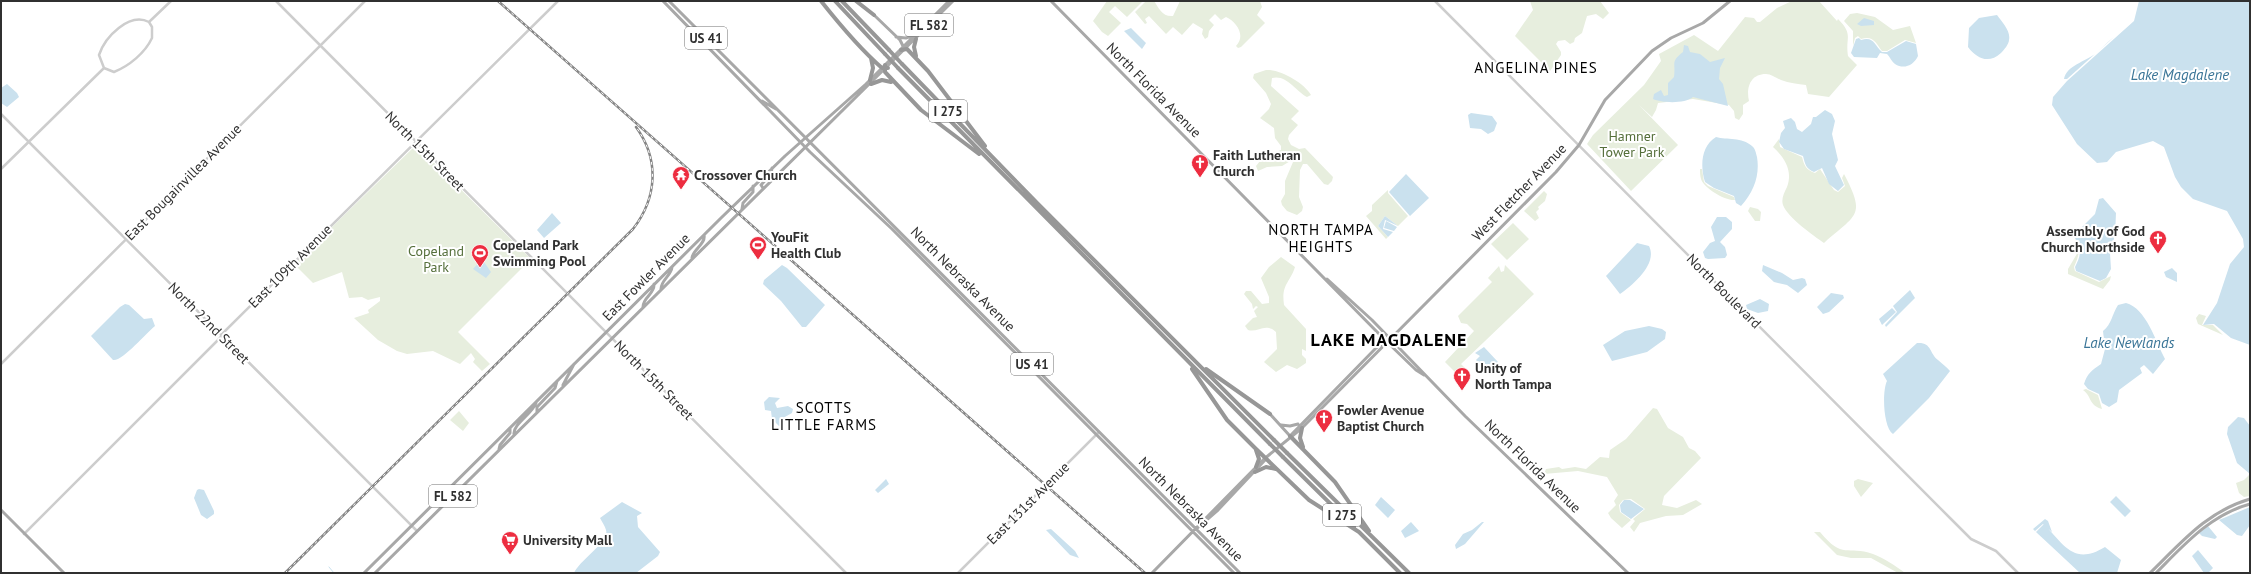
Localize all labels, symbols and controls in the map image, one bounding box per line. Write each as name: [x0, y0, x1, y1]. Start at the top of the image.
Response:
road number: FL 582: [905, 14, 953, 36]
road number: US 41: [685, 27, 727, 49]
street label: North Florida Avenue: [1103, 39, 1205, 141]
district label: ANGELINA PINES: [1474, 58, 1598, 77]
water label: Lake Magdalene: [2131, 65, 2229, 84]
road number: I 275: [929, 100, 967, 122]
street label: North 15th Street: [381, 107, 469, 195]
street label: East Bougainvillea Avenue: [121, 120, 245, 244]
park label: Hamner Tower Park: [1600, 127, 1665, 161]
street label: West Fletcher Avenue: [1468, 140, 1570, 244]
place label: Faith Lutheran Church: [1213, 146, 1301, 180]
church icon: Faith Lutheran Church: [1190, 153, 1210, 178]
temple icon: Crossover Church: [671, 165, 691, 190]
place label: Crossover Church: [694, 166, 797, 184]
street label: East 109th Avenue: [244, 220, 336, 312]
district label: NORTH TAMPA HEIGHTS: [1268, 220, 1374, 256]
place label: Assembly of God Church Northside: [2041, 222, 2145, 256]
street label: North Nebraska Avenue: [907, 223, 1019, 335]
place label: YouFit Health Club: [770, 228, 842, 262]
street label: East Fowler Avenue: [598, 229, 694, 325]
church icon: Assembly of God Church Northside: [2148, 229, 2168, 254]
sports icon: YouFit Health Club: [748, 235, 768, 260]
place label: Copeland Park Swimming Pool: [493, 236, 587, 270]
park label: Copeland Park: [408, 242, 464, 276]
sports icon: Copeland Park Swimming Pool: [470, 243, 490, 268]
street label: North Boulevard: [1683, 250, 1765, 332]
street label: North 22nd Street: [164, 278, 254, 368]
district label: LAKE MAGDALENE: [1310, 328, 1468, 351]
water label: Lake Newlands: [2083, 333, 2175, 352]
street label: North 15th Street: [610, 336, 698, 424]
road number: US 41: [1011, 353, 1053, 375]
place label: Unity of North Tampa: [1475, 359, 1552, 393]
church icon: Unity of North Tampa: [1452, 366, 1472, 391]
district label: SCOTTS LITTLE FARMS: [771, 398, 877, 434]
place label: Fowler Avenue Baptist Church: [1337, 401, 1424, 435]
church icon: Fowler Avenue Baptist Church: [1314, 408, 1334, 433]
street label: North Florida Avenue: [1481, 415, 1585, 517]
street label: North Nebraska Avenue: [1135, 453, 1247, 565]
street label: East 131st Avenue: [983, 458, 1073, 548]
road number: FL 582: [429, 485, 477, 507]
road number: I 275: [1323, 504, 1361, 526]
supermarket icon: University Mall: [500, 530, 520, 555]
place label: University Mall: [523, 531, 613, 549]

